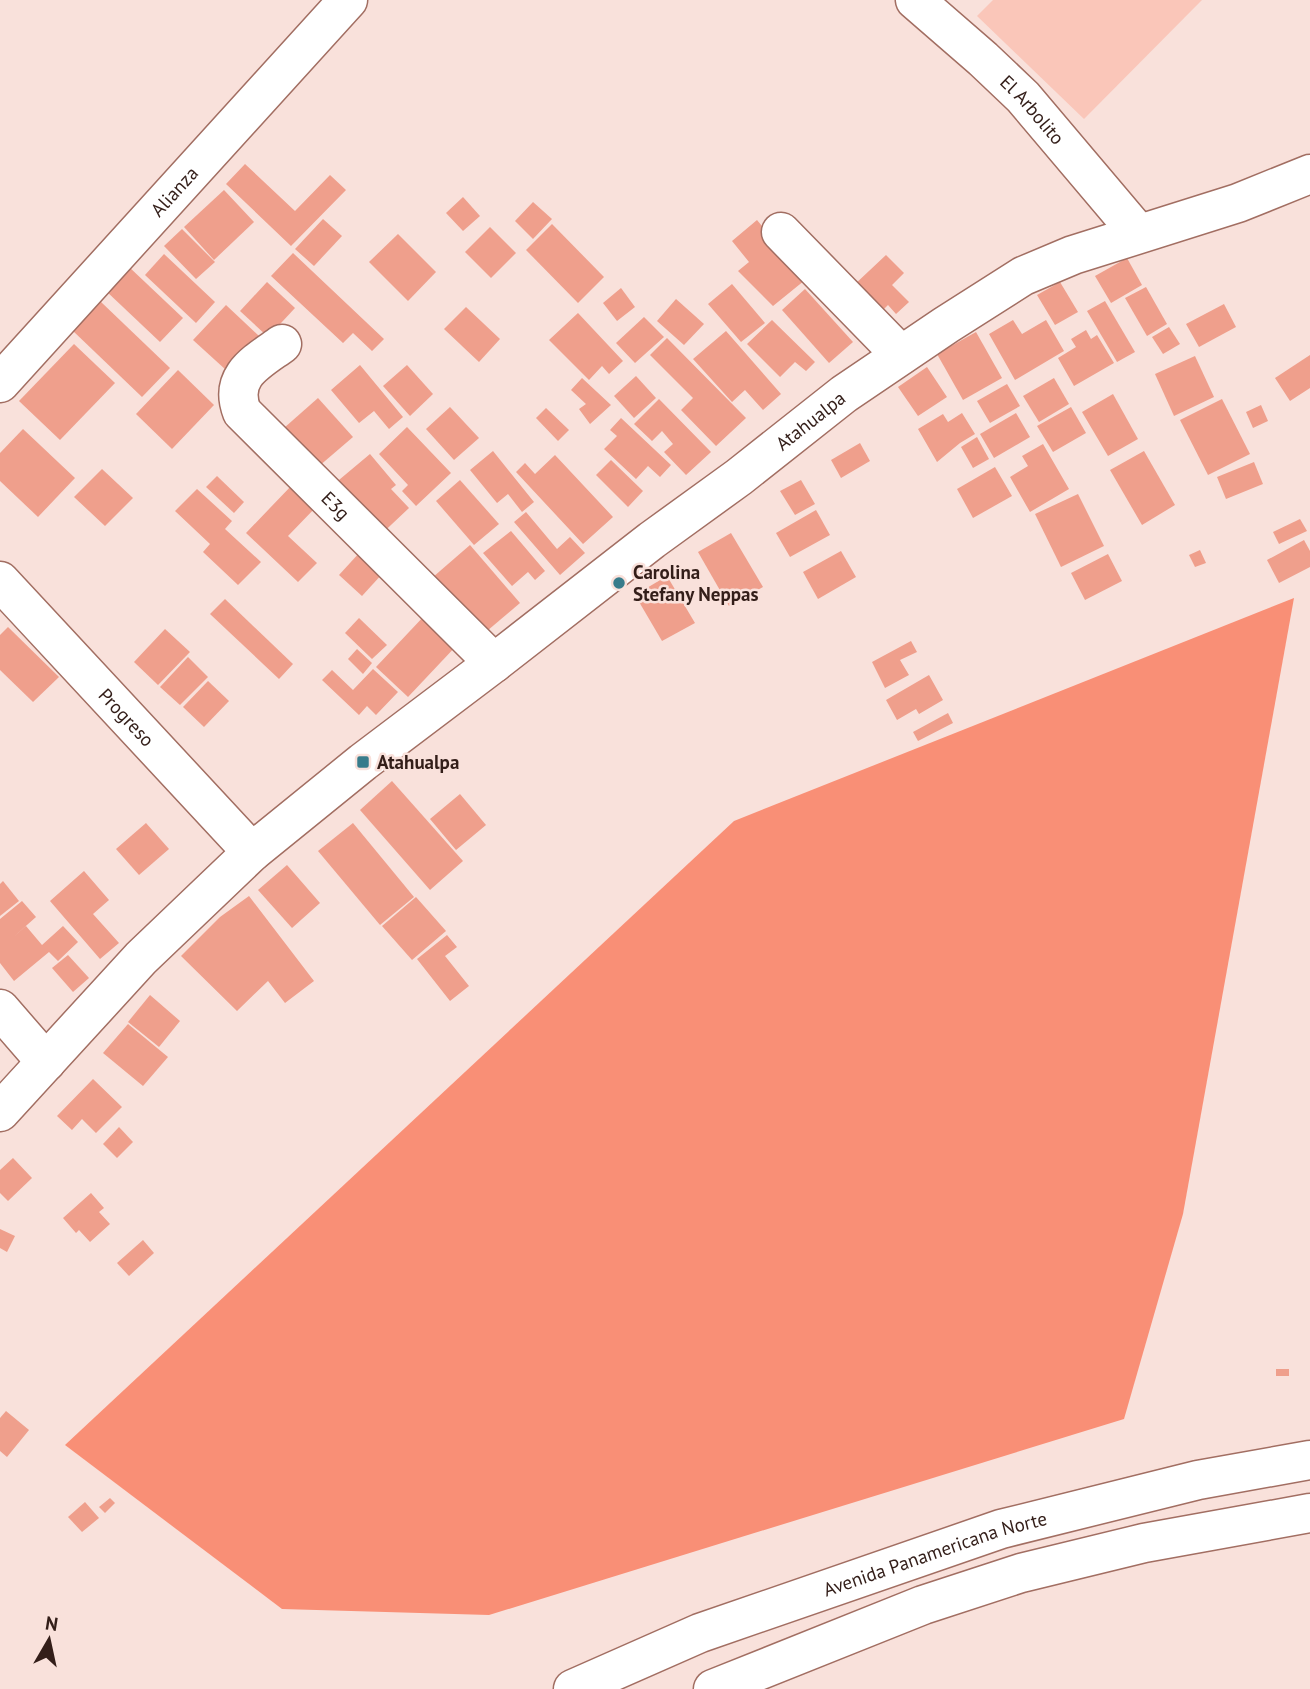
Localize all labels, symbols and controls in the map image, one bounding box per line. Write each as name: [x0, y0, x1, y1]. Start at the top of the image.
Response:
street label: El Arbolito: [995, 70, 1070, 149]
street label: Alianza: [145, 161, 203, 221]
street label: Atahualpa: [771, 386, 850, 455]
street label: E3g: [316, 486, 355, 525]
place label: Carolina Stefany Neppas: [633, 560, 758, 606]
marker: Carolina Stefany Neppas: [611, 575, 627, 591]
street label: Progreso: [94, 683, 160, 751]
place label: Atahualpa: [377, 750, 459, 774]
marker: Atahualpa: [355, 754, 371, 770]
street label: Avenida Panamericana Norte: [820, 1506, 1049, 1602]
north arrow: [14, 1605, 84, 1675]
text: N: [44, 1610, 60, 1636]

